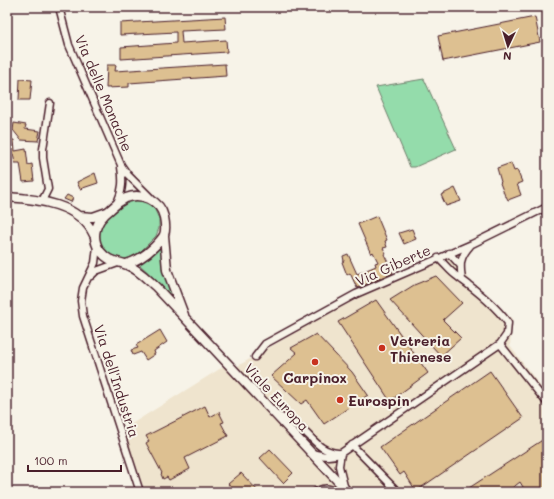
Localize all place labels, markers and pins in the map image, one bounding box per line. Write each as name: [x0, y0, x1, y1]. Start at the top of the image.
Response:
place label: Vetreria Thienese: [390, 331, 451, 366]
marker: Vetreria Thienese: [377, 343, 387, 353]
marker: Carpinox: [310, 357, 320, 367]
place label: Carpinox: [283, 368, 347, 387]
place label: Eurospin: [348, 391, 409, 410]
marker: Eurospin: [335, 395, 345, 405]

